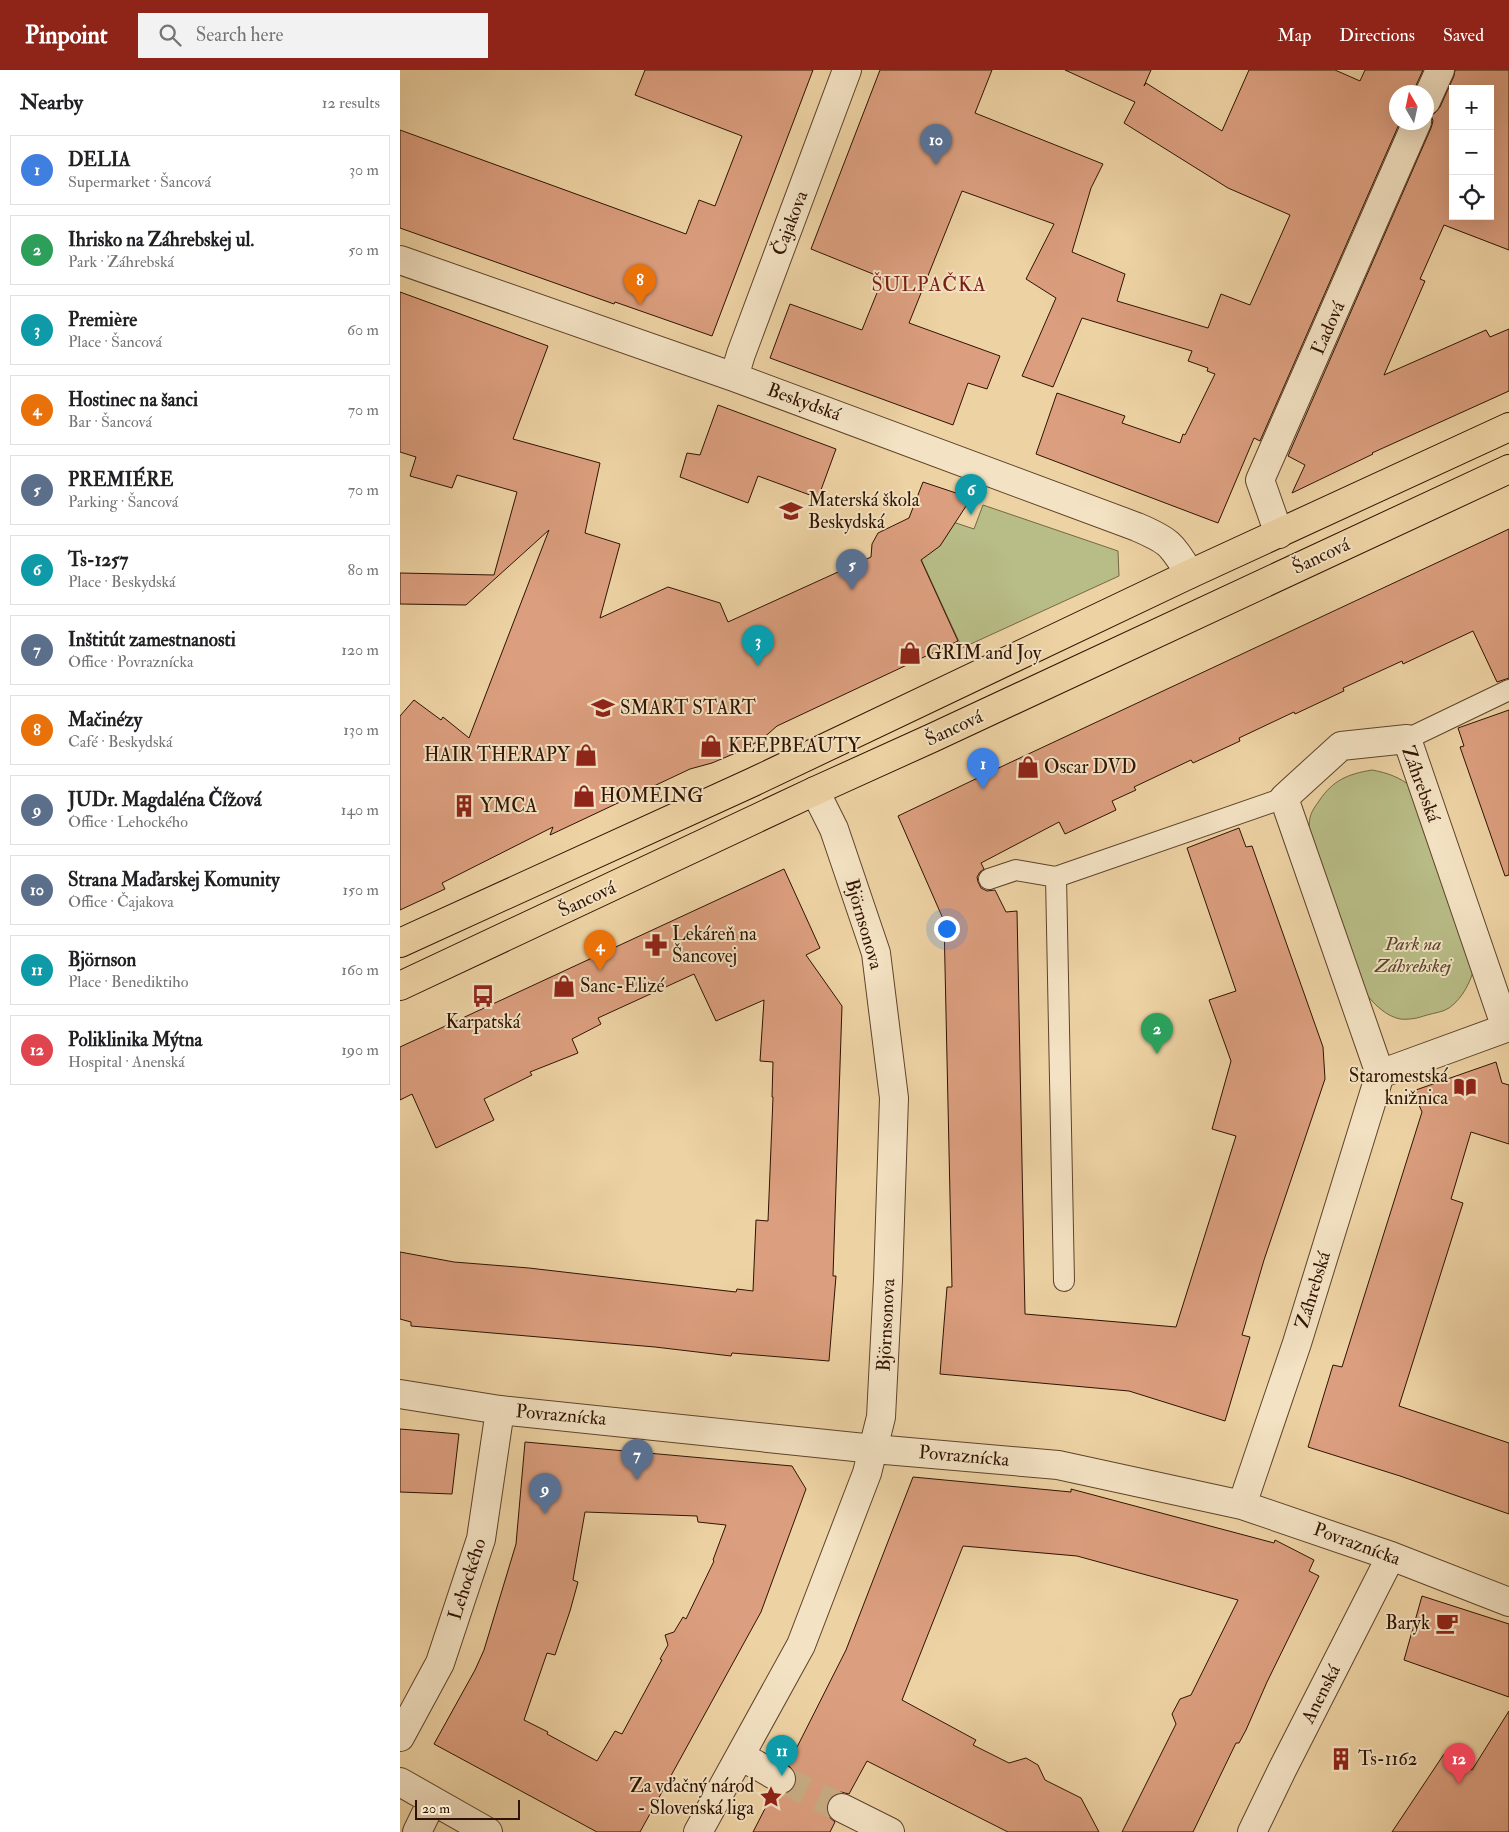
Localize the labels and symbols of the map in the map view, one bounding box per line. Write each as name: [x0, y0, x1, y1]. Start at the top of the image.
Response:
north arrow: [1389, 85, 1434, 130]
pin: 10: [920, 124, 952, 165]
street label: Čajakova: [765, 186, 813, 259]
pin: 8: [624, 264, 656, 305]
district label: ŠULPAČKA: [871, 271, 987, 297]
street label: Ľadová: [1306, 297, 1350, 358]
street label: Beskydská: [764, 378, 844, 426]
pin: 6: [955, 474, 987, 515]
place label: Materská škola Beskydská: [808, 488, 920, 534]
school or university icon: Materská škola Beskydská: [778, 498, 804, 524]
street label: Šancová: [1288, 530, 1354, 580]
pin: 5: [836, 549, 868, 590]
pin: 3: [742, 625, 774, 666]
shop icon: GRIM and Joy: [897, 640, 923, 666]
place label: GRIM and Joy: [926, 641, 1042, 665]
school or university icon: SMART START: [590, 695, 616, 721]
place label: SMART START: [620, 696, 756, 720]
street label: Šancová: [921, 702, 987, 752]
shop icon: KEEPBEAUTY: [698, 733, 724, 759]
place label: KEEPBEAUTY: [728, 734, 862, 758]
shop icon: HAIR THERAPY: [573, 742, 599, 768]
place label: HAIR THERAPY: [424, 743, 571, 767]
street label: Záhrebská: [1396, 743, 1446, 826]
pin: 1: [967, 748, 999, 789]
shop icon: Oscar DVD: [1015, 754, 1041, 780]
place label: Oscar DVD: [1044, 755, 1136, 779]
shop icon: HOMEING: [571, 783, 597, 809]
place label: HOMEING: [600, 784, 703, 808]
building icon: YMCA: [451, 793, 477, 819]
place label: YMCA: [480, 794, 537, 818]
street label: Šancová: [554, 873, 620, 923]
street label: Björnsonova: [840, 876, 888, 972]
your location: [934, 916, 960, 942]
place label: Lekáreň na Šancovej: [672, 922, 757, 968]
pin: 4: [584, 930, 616, 971]
pharmacy icon: Lekáreň na Šancovej: [643, 932, 669, 958]
park label: Park na Záhrebskej: [1374, 932, 1452, 978]
shop icon: Sanc-Elizé: [551, 973, 577, 999]
place label: Sanc-Elizé: [580, 974, 665, 998]
bus stop icon: Karpatská: [470, 983, 496, 1009]
place label: Karpatská: [446, 1010, 521, 1035]
pin: 2: [1141, 1013, 1173, 1054]
place label: Staromestská knižnica: [1349, 1064, 1448, 1110]
library icon: Staromestská knižnica: [1452, 1074, 1478, 1100]
street label: Záhrebská: [1290, 1248, 1336, 1332]
street label: Björnsonova: [872, 1278, 900, 1372]
street label: Povraznícka: [515, 1399, 608, 1431]
pin: 7: [621, 1439, 653, 1480]
street label: Povraznícka: [918, 1440, 1011, 1472]
pin: 9: [529, 1473, 561, 1514]
street label: Povraznícka: [1310, 1517, 1404, 1571]
street label: Lehockého: [443, 1535, 491, 1623]
cafe icon: Baryk: [1434, 1610, 1460, 1636]
place label: Baryk: [1385, 1611, 1430, 1635]
street label: Anenská: [1296, 1660, 1346, 1728]
pin: 11: [766, 1735, 798, 1776]
pin: 12: [1443, 1743, 1475, 1784]
building icon: Ts-1162: [1328, 1746, 1354, 1772]
place label: Ts-1162: [1358, 1747, 1417, 1771]
place label: Za vďačný národ - Slovenská liga: [630, 1774, 755, 1820]
place icon: Za vďačný národ - Slovenská liga: [758, 1784, 784, 1810]
scale bar: [415, 1797, 520, 1820]

